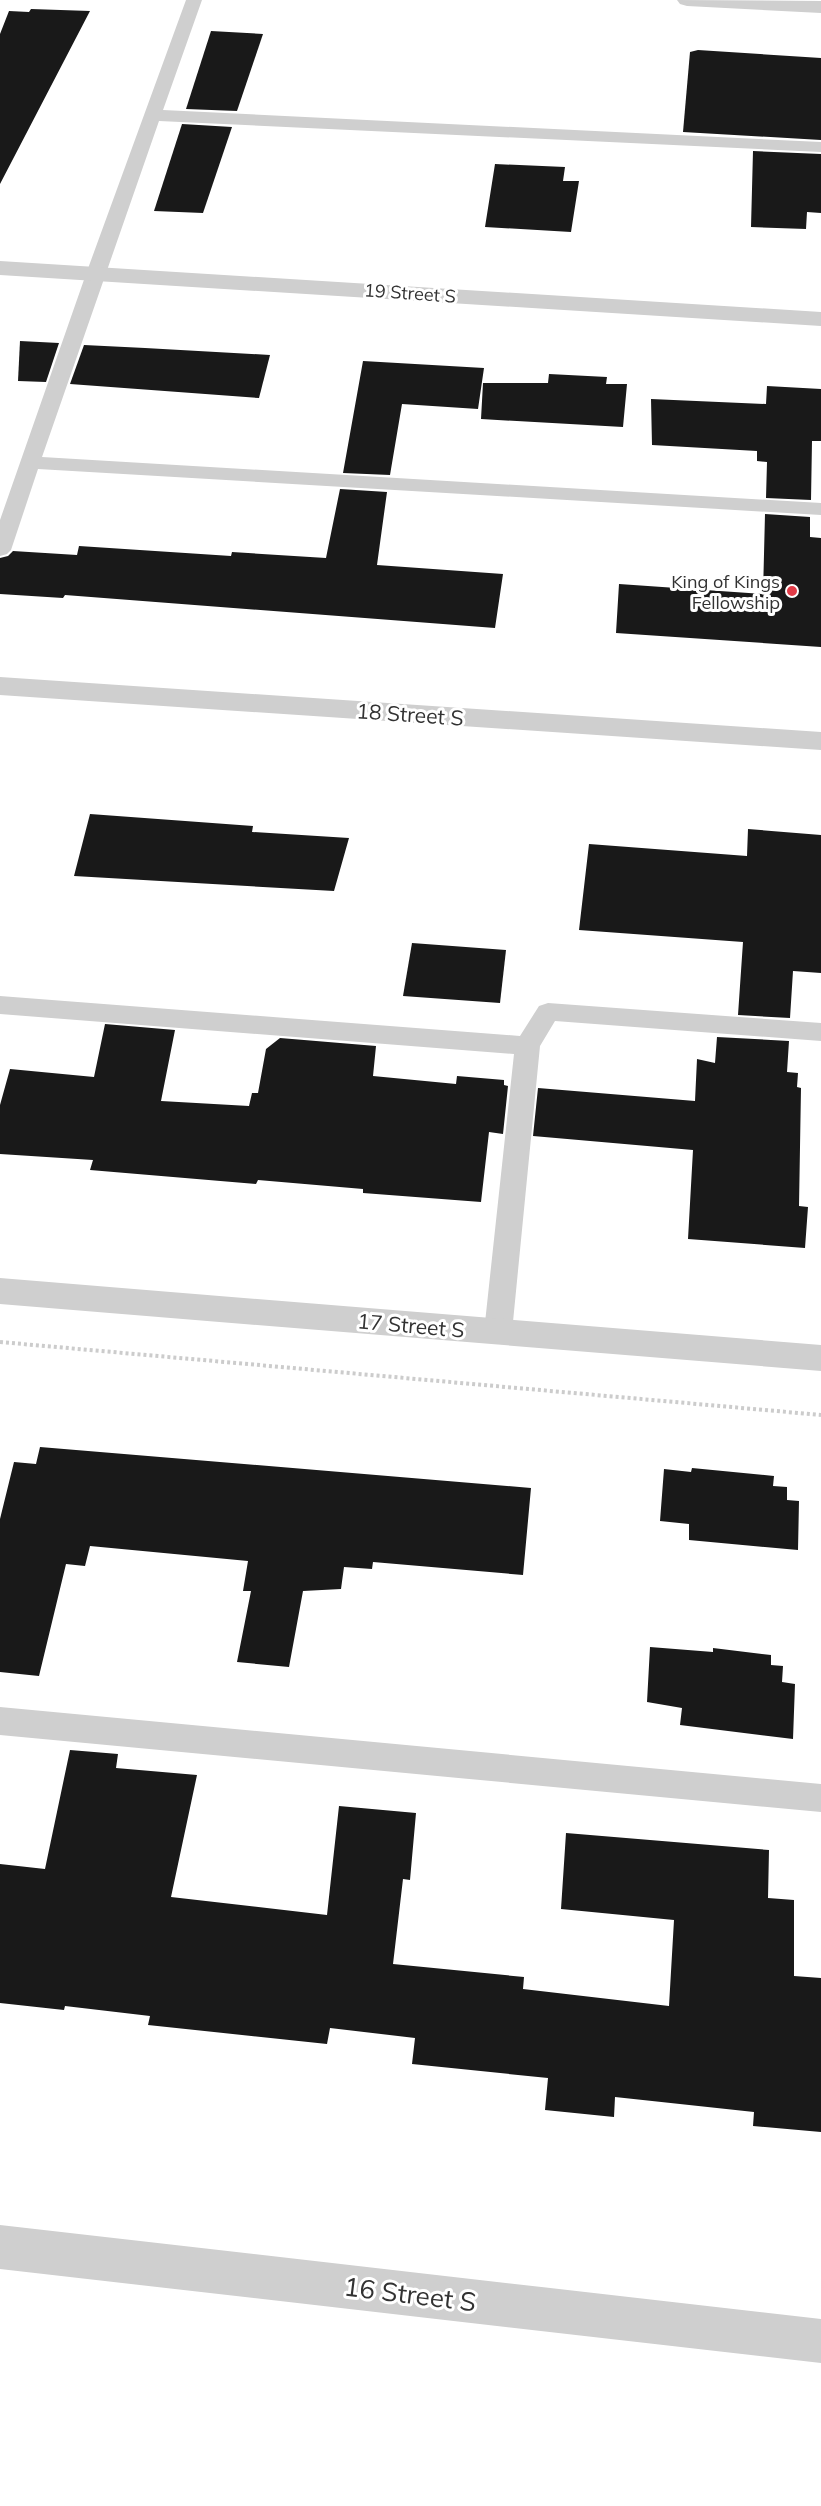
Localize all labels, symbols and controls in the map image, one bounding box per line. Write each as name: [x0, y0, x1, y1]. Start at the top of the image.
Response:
street label: 19 Street S: [363, 278, 457, 308]
place label: King of Kings Fellowship: [671, 570, 780, 614]
marker: King of Kings Fellowship: [785, 584, 799, 598]
street label: 18 Street S: [356, 697, 464, 731]
street label: 17 Street S: [356, 1307, 466, 1343]
street label: 16 Street S: [342, 2270, 478, 2318]

